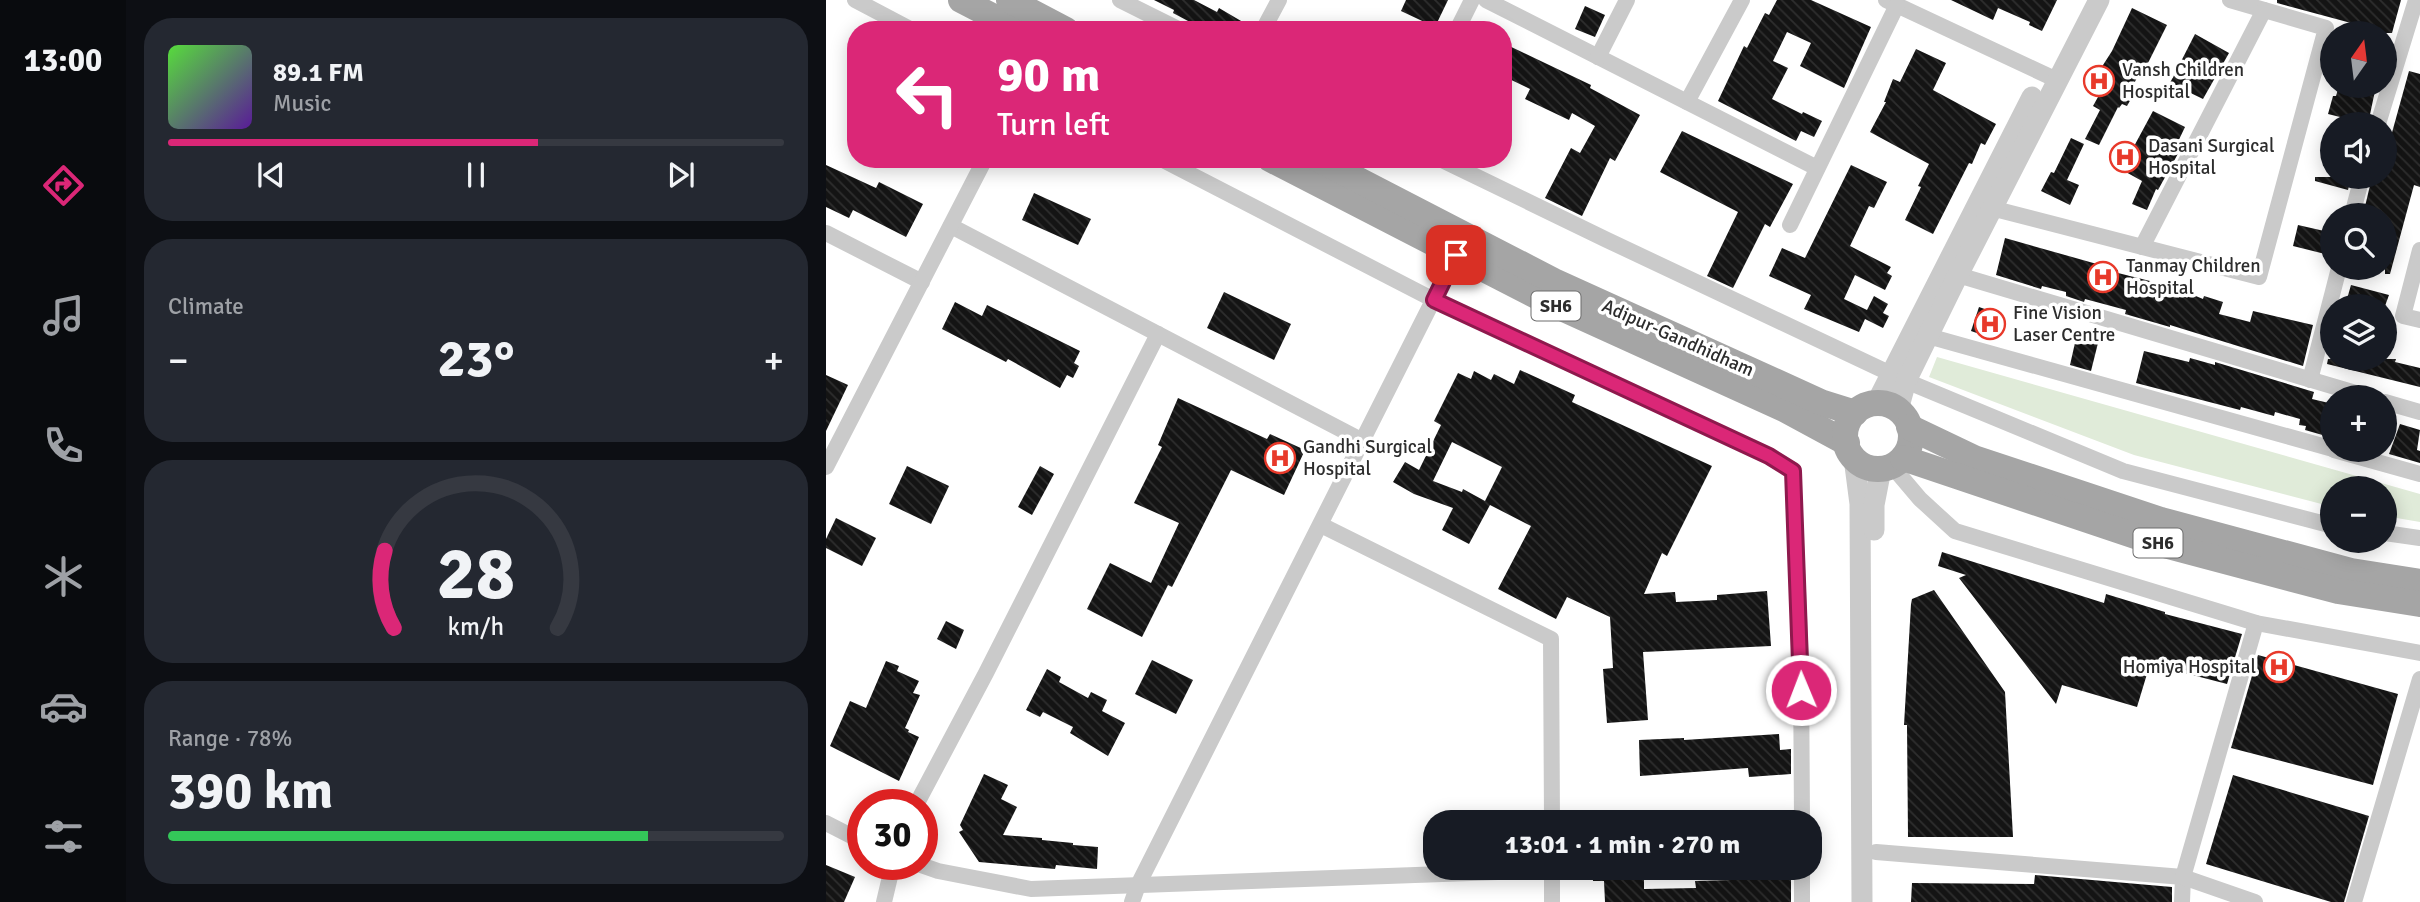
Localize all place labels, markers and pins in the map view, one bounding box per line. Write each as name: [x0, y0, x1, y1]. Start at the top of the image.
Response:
place label: Vansh Children Hospital: [2122, 58, 2244, 104]
hospital icon: Vansh Children Hospital: [2082, 64, 2116, 98]
place label: Dasani Surgical Hospital: [2148, 134, 2274, 180]
hospital icon: Dasani Surgical Hospital: [2108, 140, 2142, 174]
pin: [1426, 225, 1486, 285]
place label: Tanmay Children Hospital: [2126, 254, 2261, 300]
hospital icon: Tanmay Children Hospital: [2086, 260, 2120, 294]
place label: Fine Vision Laser Centre: [2013, 301, 2115, 347]
hospital icon: Fine Vision Laser Centre: [1973, 307, 2007, 341]
place label: Gandhi Surgical Hospital: [1303, 435, 1432, 481]
hospital icon: Gandhi Surgical Hospital: [1263, 441, 1297, 475]
hospital icon: Homiya Hospital: [2262, 650, 2296, 684]
place label: Homiya Hospital: [2123, 655, 2256, 679]

